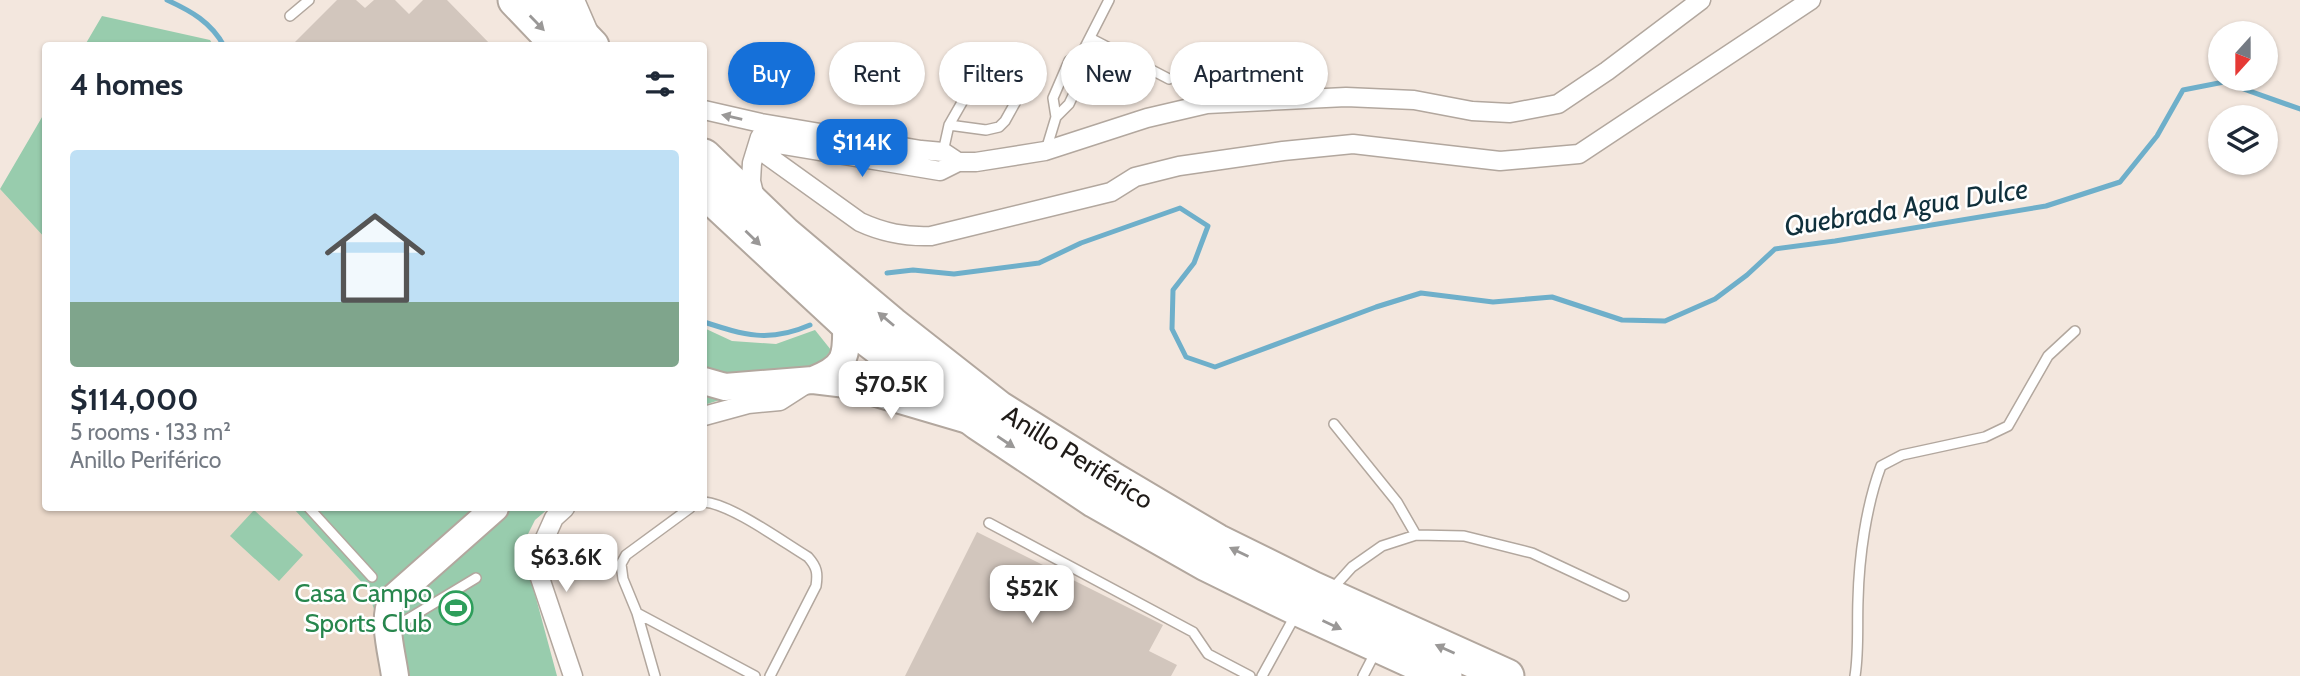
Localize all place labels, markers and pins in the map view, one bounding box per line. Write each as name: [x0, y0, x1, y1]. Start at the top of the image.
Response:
pin: $114K: [813, 120, 911, 179]
pin: $70.5K: [834, 362, 948, 421]
pin: $63.6K: [509, 534, 623, 594]
pin: $52K: [991, 566, 1073, 625]
place label: Casa Campo Sports Club: [294, 577, 432, 639]
sports icon: Casa Campo Sports Club: [437, 589, 475, 627]

